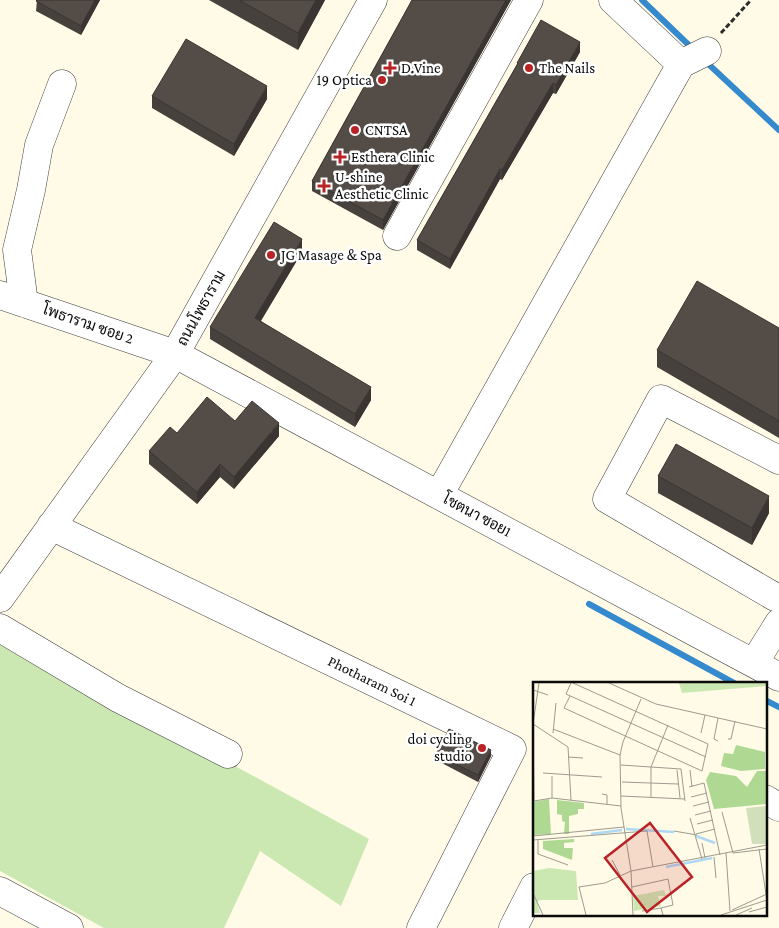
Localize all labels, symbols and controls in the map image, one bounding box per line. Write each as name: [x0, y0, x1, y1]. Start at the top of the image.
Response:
place label: D.Vine: [401, 60, 441, 76]
place label: The Nails: [539, 60, 595, 76]
marker: D.Vine: [383, 61, 397, 75]
marker: The Nails: [523, 62, 535, 74]
place label: 19 Optica: [317, 72, 372, 89]
marker: 19 Optica: [376, 74, 388, 86]
place label: CNTSA: [365, 122, 408, 138]
marker: CNTSA: [349, 124, 361, 136]
place label: Esthera Clinic: [351, 149, 435, 165]
marker: Esthera Clinic: [333, 150, 347, 164]
place label: U-shine Aesthetic Clinic: [335, 169, 429, 202]
marker: U-shine Aesthetic Clinic: [317, 179, 331, 193]
place label: JG Masage & Spa: [279, 247, 382, 264]
marker: JG Masage & Spa: [265, 249, 277, 261]
street label: ถนนโพธาราม: [172, 267, 228, 348]
street label: โพธาราม ซอย 2: [40, 299, 136, 347]
street label: โชตนา ซอย1: [439, 488, 515, 540]
street label: Photharam Soi 1: [325, 653, 419, 709]
inset map: [533, 682, 766, 916]
place label: doi cycling studio: [408, 731, 472, 764]
marker: doi cycling studio: [476, 742, 488, 754]

